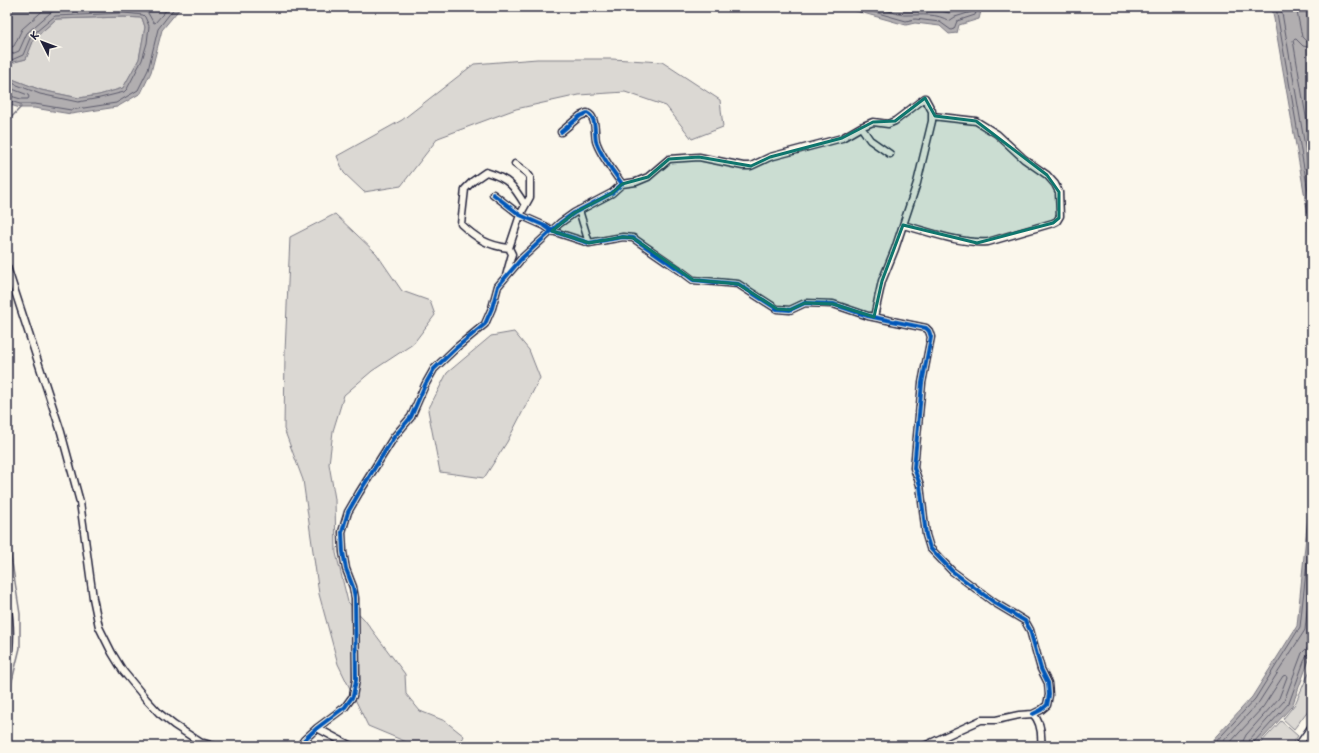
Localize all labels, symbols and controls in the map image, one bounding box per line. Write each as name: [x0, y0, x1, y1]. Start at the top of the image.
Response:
north arrow: [22, 22, 62, 62]
text: K: [26, 27, 42, 43]

